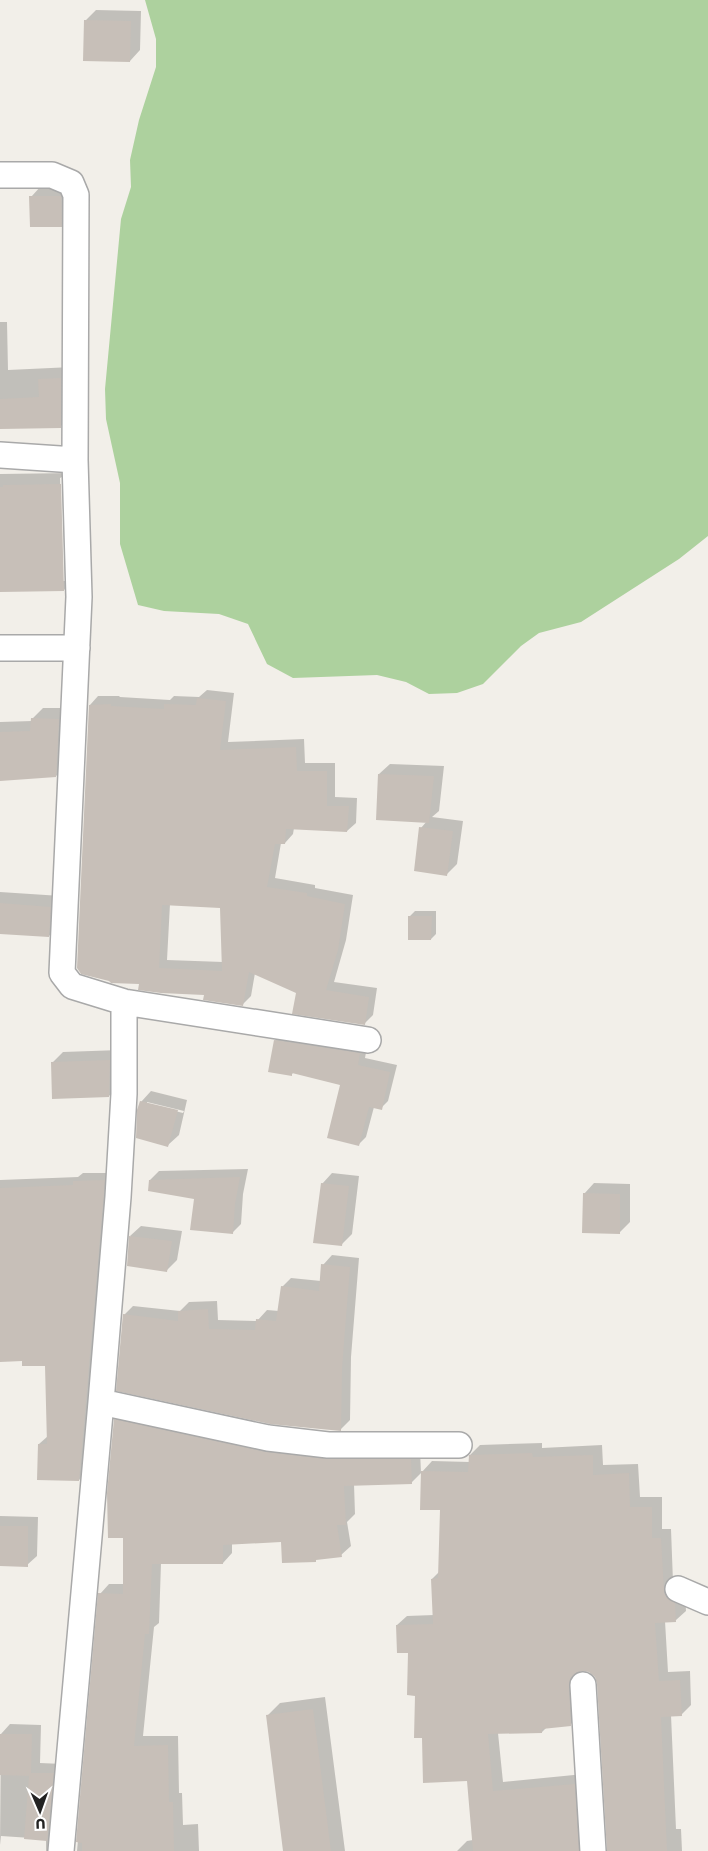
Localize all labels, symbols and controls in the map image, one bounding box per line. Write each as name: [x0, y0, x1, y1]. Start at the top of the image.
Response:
north arrow: [15, 1786, 65, 1836]
text: U: [35, 1814, 46, 1834]

